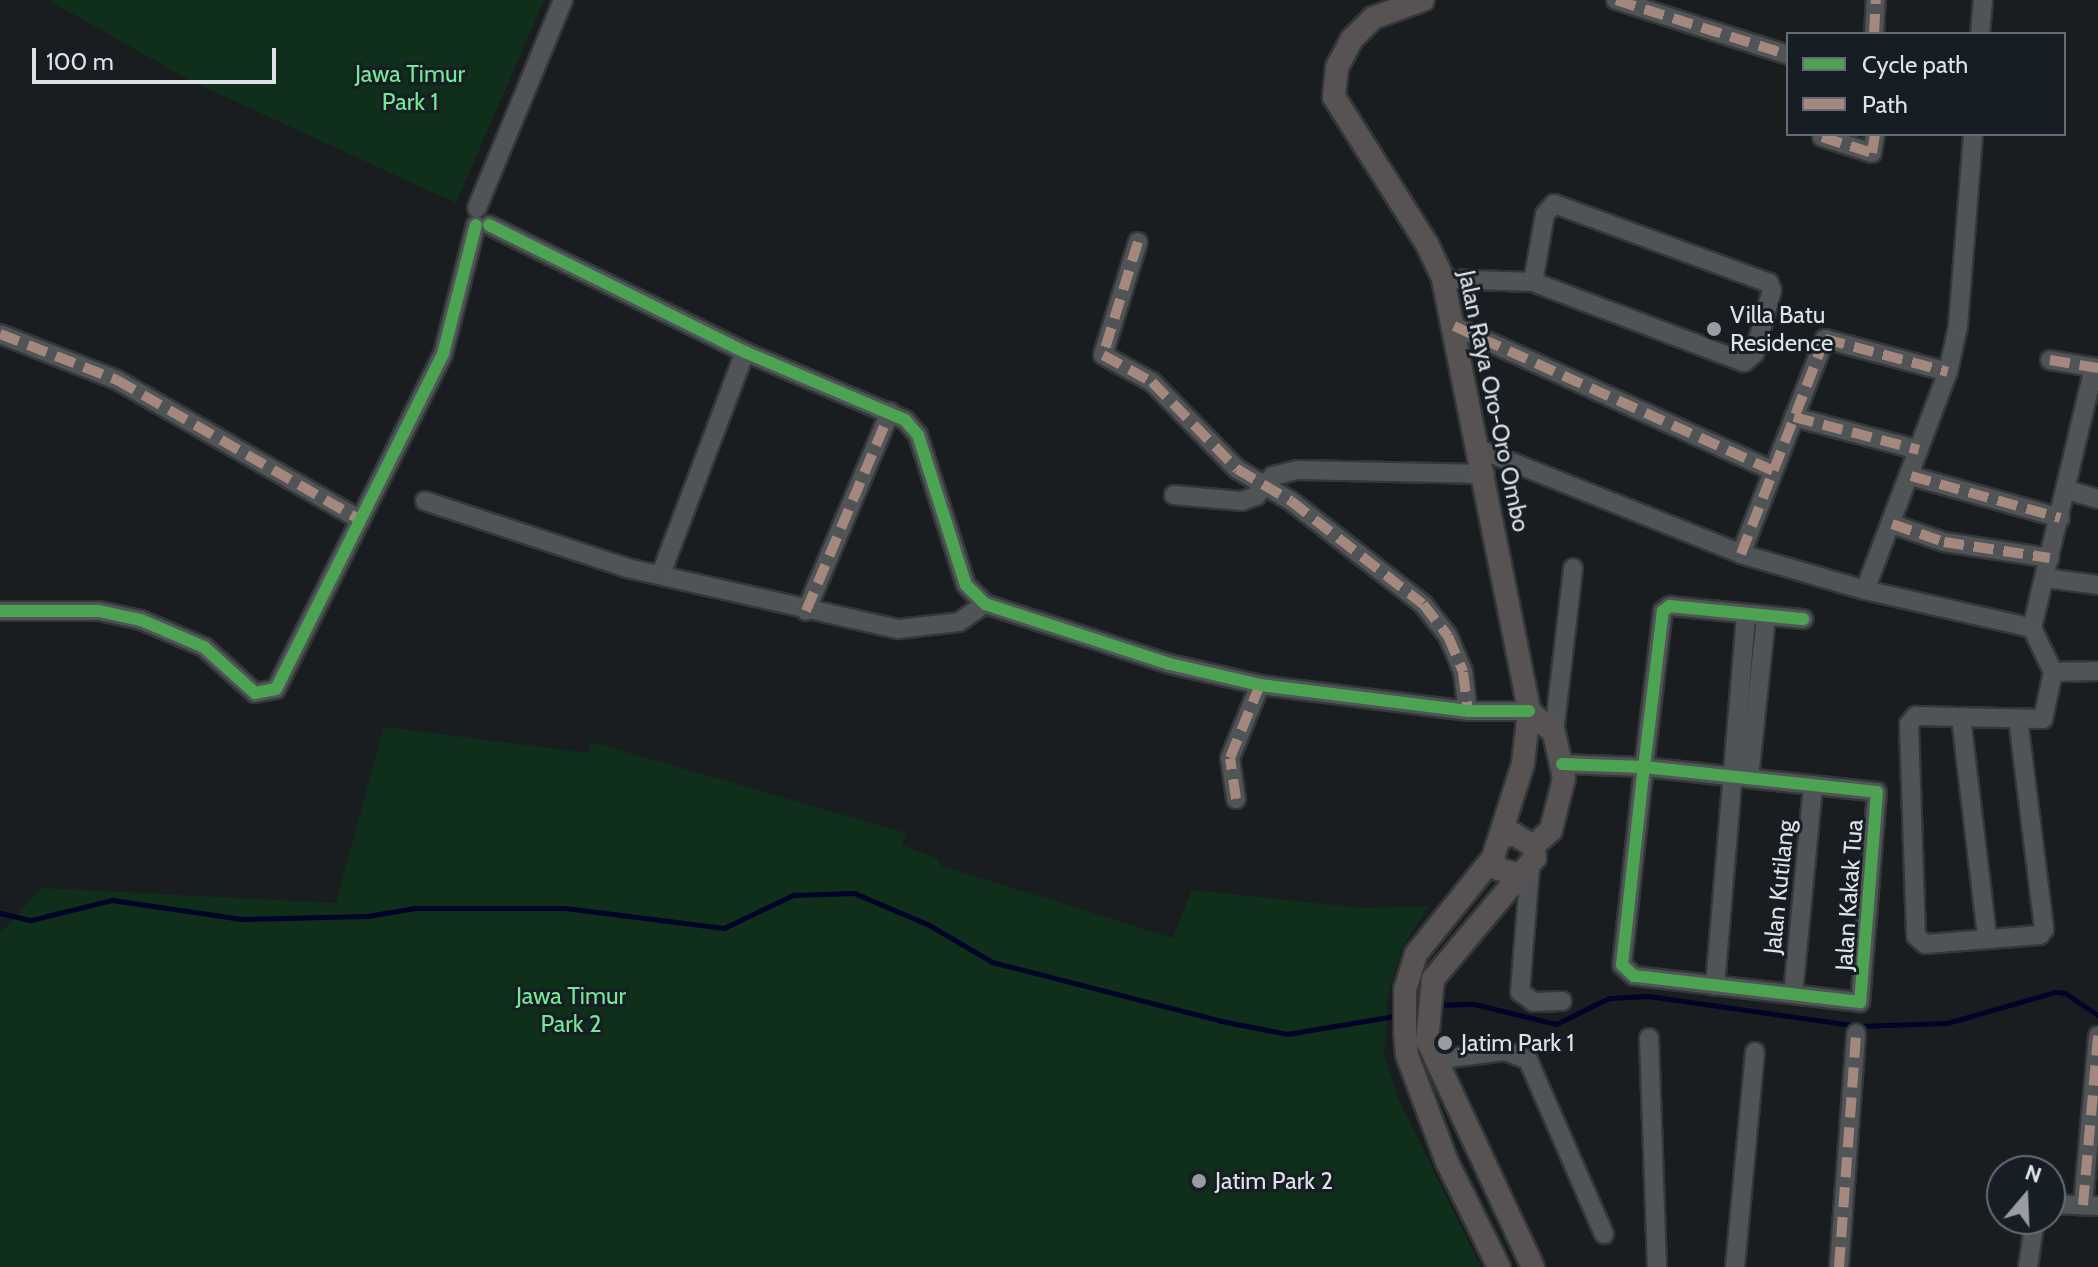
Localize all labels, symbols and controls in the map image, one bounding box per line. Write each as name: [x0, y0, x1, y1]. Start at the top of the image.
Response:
scale bar: [36, 32, 280, 82]
legend: [1786, 32, 2066, 136]
text: 100 m: [46, 47, 114, 76]
text: Cycle path: [1862, 50, 1968, 79]
park label: Jawa Timur Park 1: [355, 60, 465, 116]
text: Path: [1862, 90, 1908, 119]
street label: Jalan Raya Oro-Oro Ombo: [1452, 268, 1536, 534]
place label: Villa Batu Residence: [1730, 301, 1833, 357]
marker: Villa Batu Residence: [1705, 320, 1723, 338]
street label: Jalan Kakak Tua: [1829, 818, 1869, 972]
street label: Jalan Kutilang: [1758, 819, 1800, 955]
park label: Jawa Timur Park 2: [516, 982, 626, 1038]
place label: Jatim Park 1: [1461, 1029, 1574, 1057]
marker: Jatim Park 1: [1436, 1034, 1454, 1052]
north arrow: [1986, 1155, 2066, 1235]
text: N: [2022, 1158, 2045, 1189]
place label: Jatim Park 2: [1215, 1167, 1333, 1195]
marker: Jatim Park 2: [1190, 1172, 1208, 1190]

